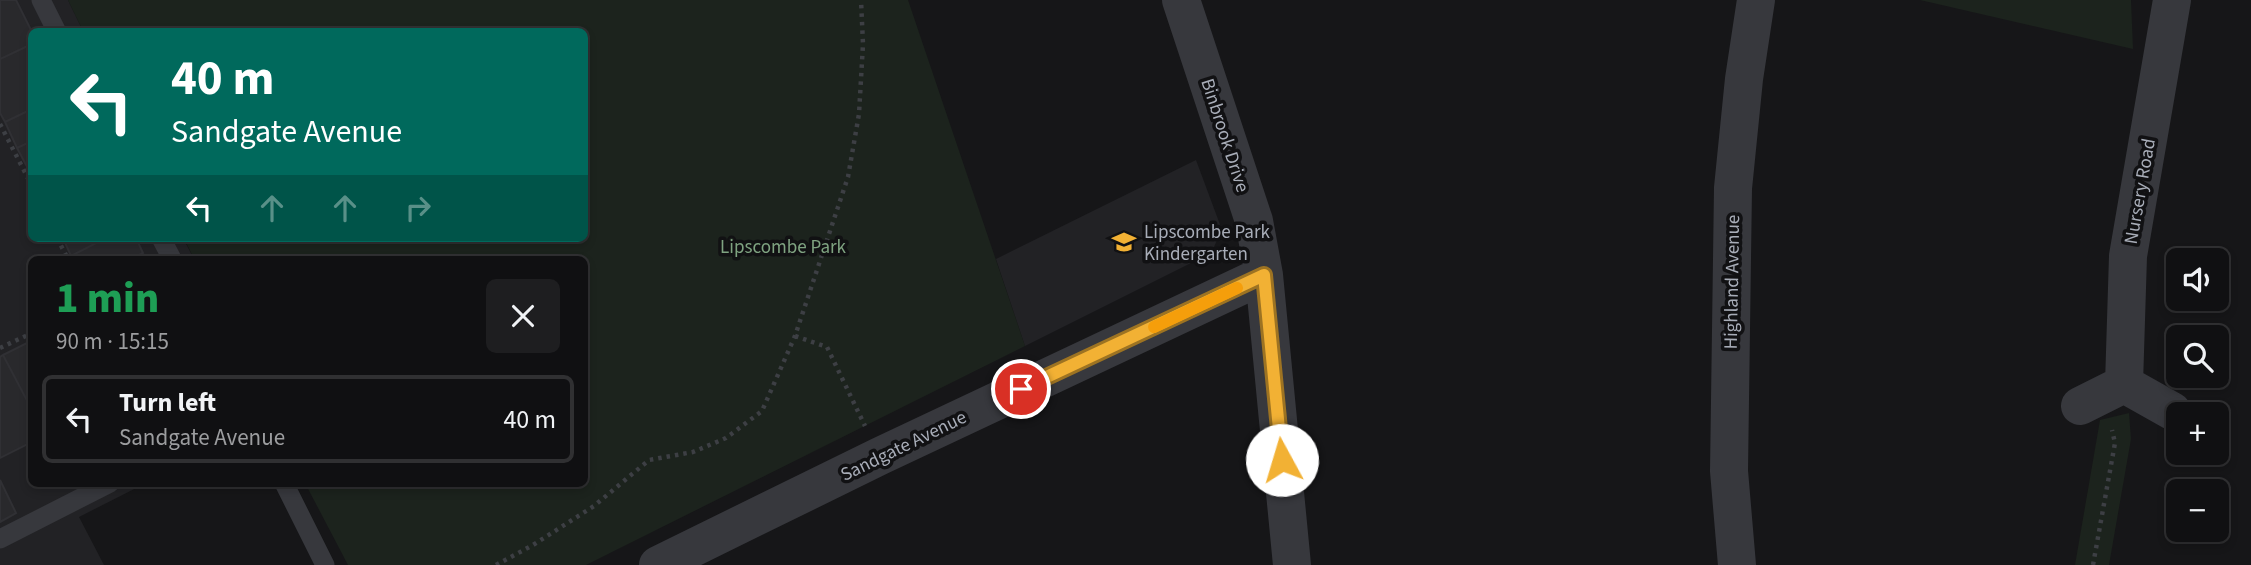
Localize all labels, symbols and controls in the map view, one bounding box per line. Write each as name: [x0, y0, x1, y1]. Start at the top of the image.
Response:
text: 40 m: [171, 44, 275, 114]
icon: left: [56, 56, 147, 147]
street label: Binbrook Drive: [1193, 75, 1256, 196]
text: Sandgate Avenue: [171, 109, 402, 155]
street label: Nursery Road: [2118, 136, 2163, 246]
icon: left: [180, 189, 218, 227]
icon: ahead: [253, 189, 291, 227]
icon: ahead: [326, 189, 364, 227]
icon: right: [399, 189, 437, 227]
street label: Highland Avenue: [1718, 214, 1747, 350]
place label: Lipscombe Park Kindergarten: [1144, 219, 1271, 268]
school or university icon: Lipscombe Park Kindergarten: [1110, 228, 1138, 256]
park label: Lipscombe Park: [720, 234, 847, 261]
map controls: [2166, 248, 2229, 542]
button: sound: [2166, 248, 2229, 311]
text: 1 min: [56, 269, 159, 329]
button: close: [486, 279, 560, 353]
text: 90 m · 15:15: [56, 325, 169, 358]
button: search: [2166, 325, 2229, 388]
pin: [991, 359, 1051, 419]
icon: arrive: [1002, 370, 1040, 408]
text: Turn left: [119, 384, 216, 421]
icon: left: [60, 400, 98, 438]
text: 40 m: [503, 401, 556, 438]
button: +: [2166, 402, 2229, 465]
street label: Sandgate Avenue: [836, 404, 971, 489]
text: Sandgate Avenue: [119, 421, 285, 454]
position arrow: [1245, 423, 1319, 497]
button: −: [2166, 479, 2229, 542]

